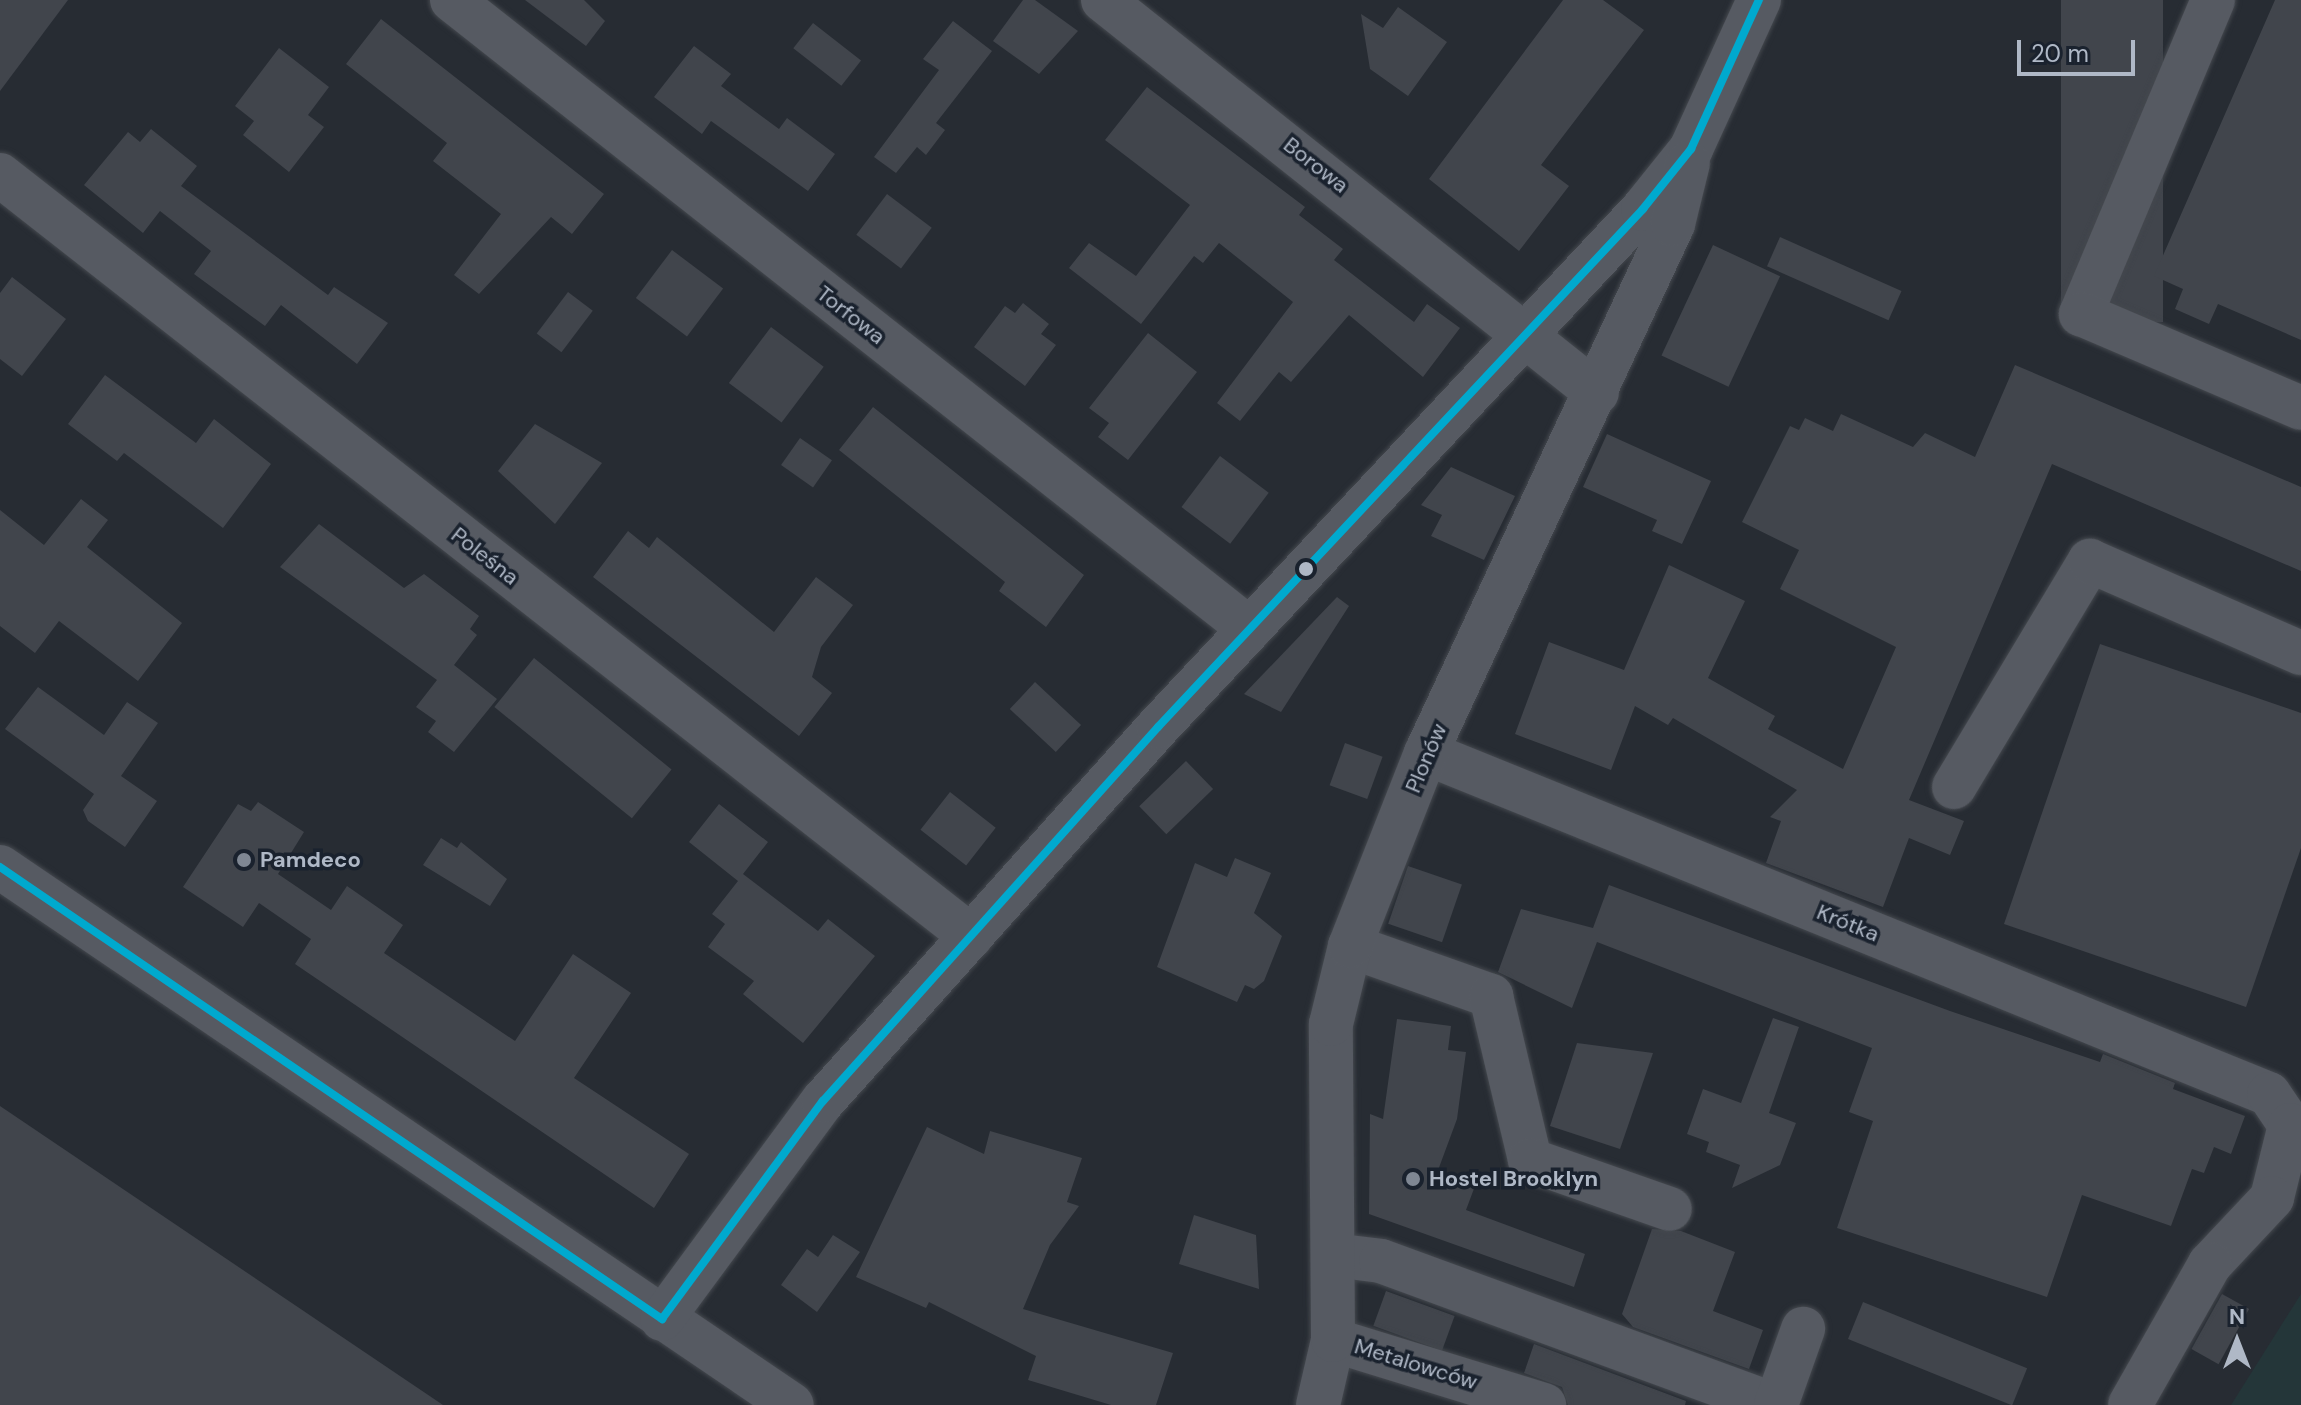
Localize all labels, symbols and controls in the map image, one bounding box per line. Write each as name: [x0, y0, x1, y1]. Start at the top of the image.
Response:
scale bar: [2021, 24, 2139, 74]
text: 20 m: [2031, 38, 2089, 69]
street label: Borowa: [1278, 132, 1354, 198]
street label: Torfowa: [812, 280, 890, 350]
street label: Poleśna: [446, 522, 524, 590]
unlabelled marker: [1298, 561, 1314, 577]
street label: Plonów: [1400, 719, 1452, 797]
place label: Pamdeco: [260, 847, 361, 873]
marker: Pamdeco: [235, 851, 253, 869]
street label: Krótka: [1813, 899, 1883, 947]
place label: Hostel Brooklyn: [1429, 1166, 1598, 1192]
marker: Hostel Brooklyn: [1404, 1170, 1422, 1188]
north arrow: [2197, 1301, 2277, 1381]
text: N: [2229, 1302, 2245, 1331]
street label: Metalowców: [1351, 1333, 1481, 1395]

